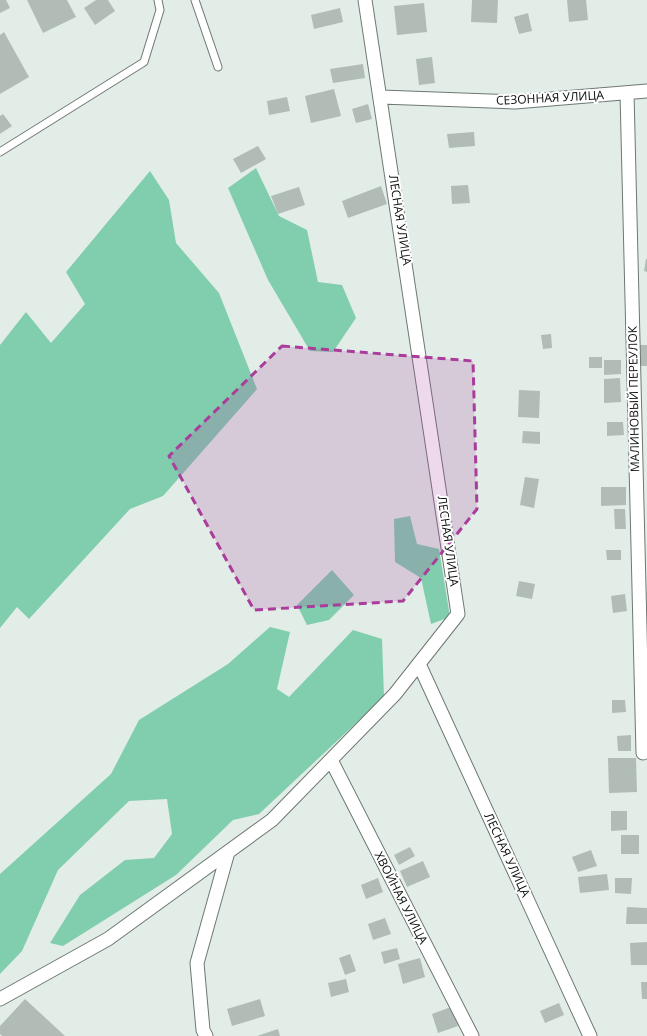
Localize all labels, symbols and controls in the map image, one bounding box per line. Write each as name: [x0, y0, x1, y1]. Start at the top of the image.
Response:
street label: СЕЗОННАЯ УЛИЦА: [496, 86, 605, 109]
street label: ЛЕСНАЯ УЛИЦА: [385, 174, 416, 267]
street label: МАЛИНОВЫЙ ПЕРЕУЛОК: [624, 325, 643, 472]
street label: ЛЕСНАЯ УЛИЦА: [434, 495, 463, 588]
street label: ЛЕСНАЯ УЛИЦА: [480, 810, 535, 900]
street label: ХВОЙНАЯ УЛИЦА: [371, 849, 432, 947]

